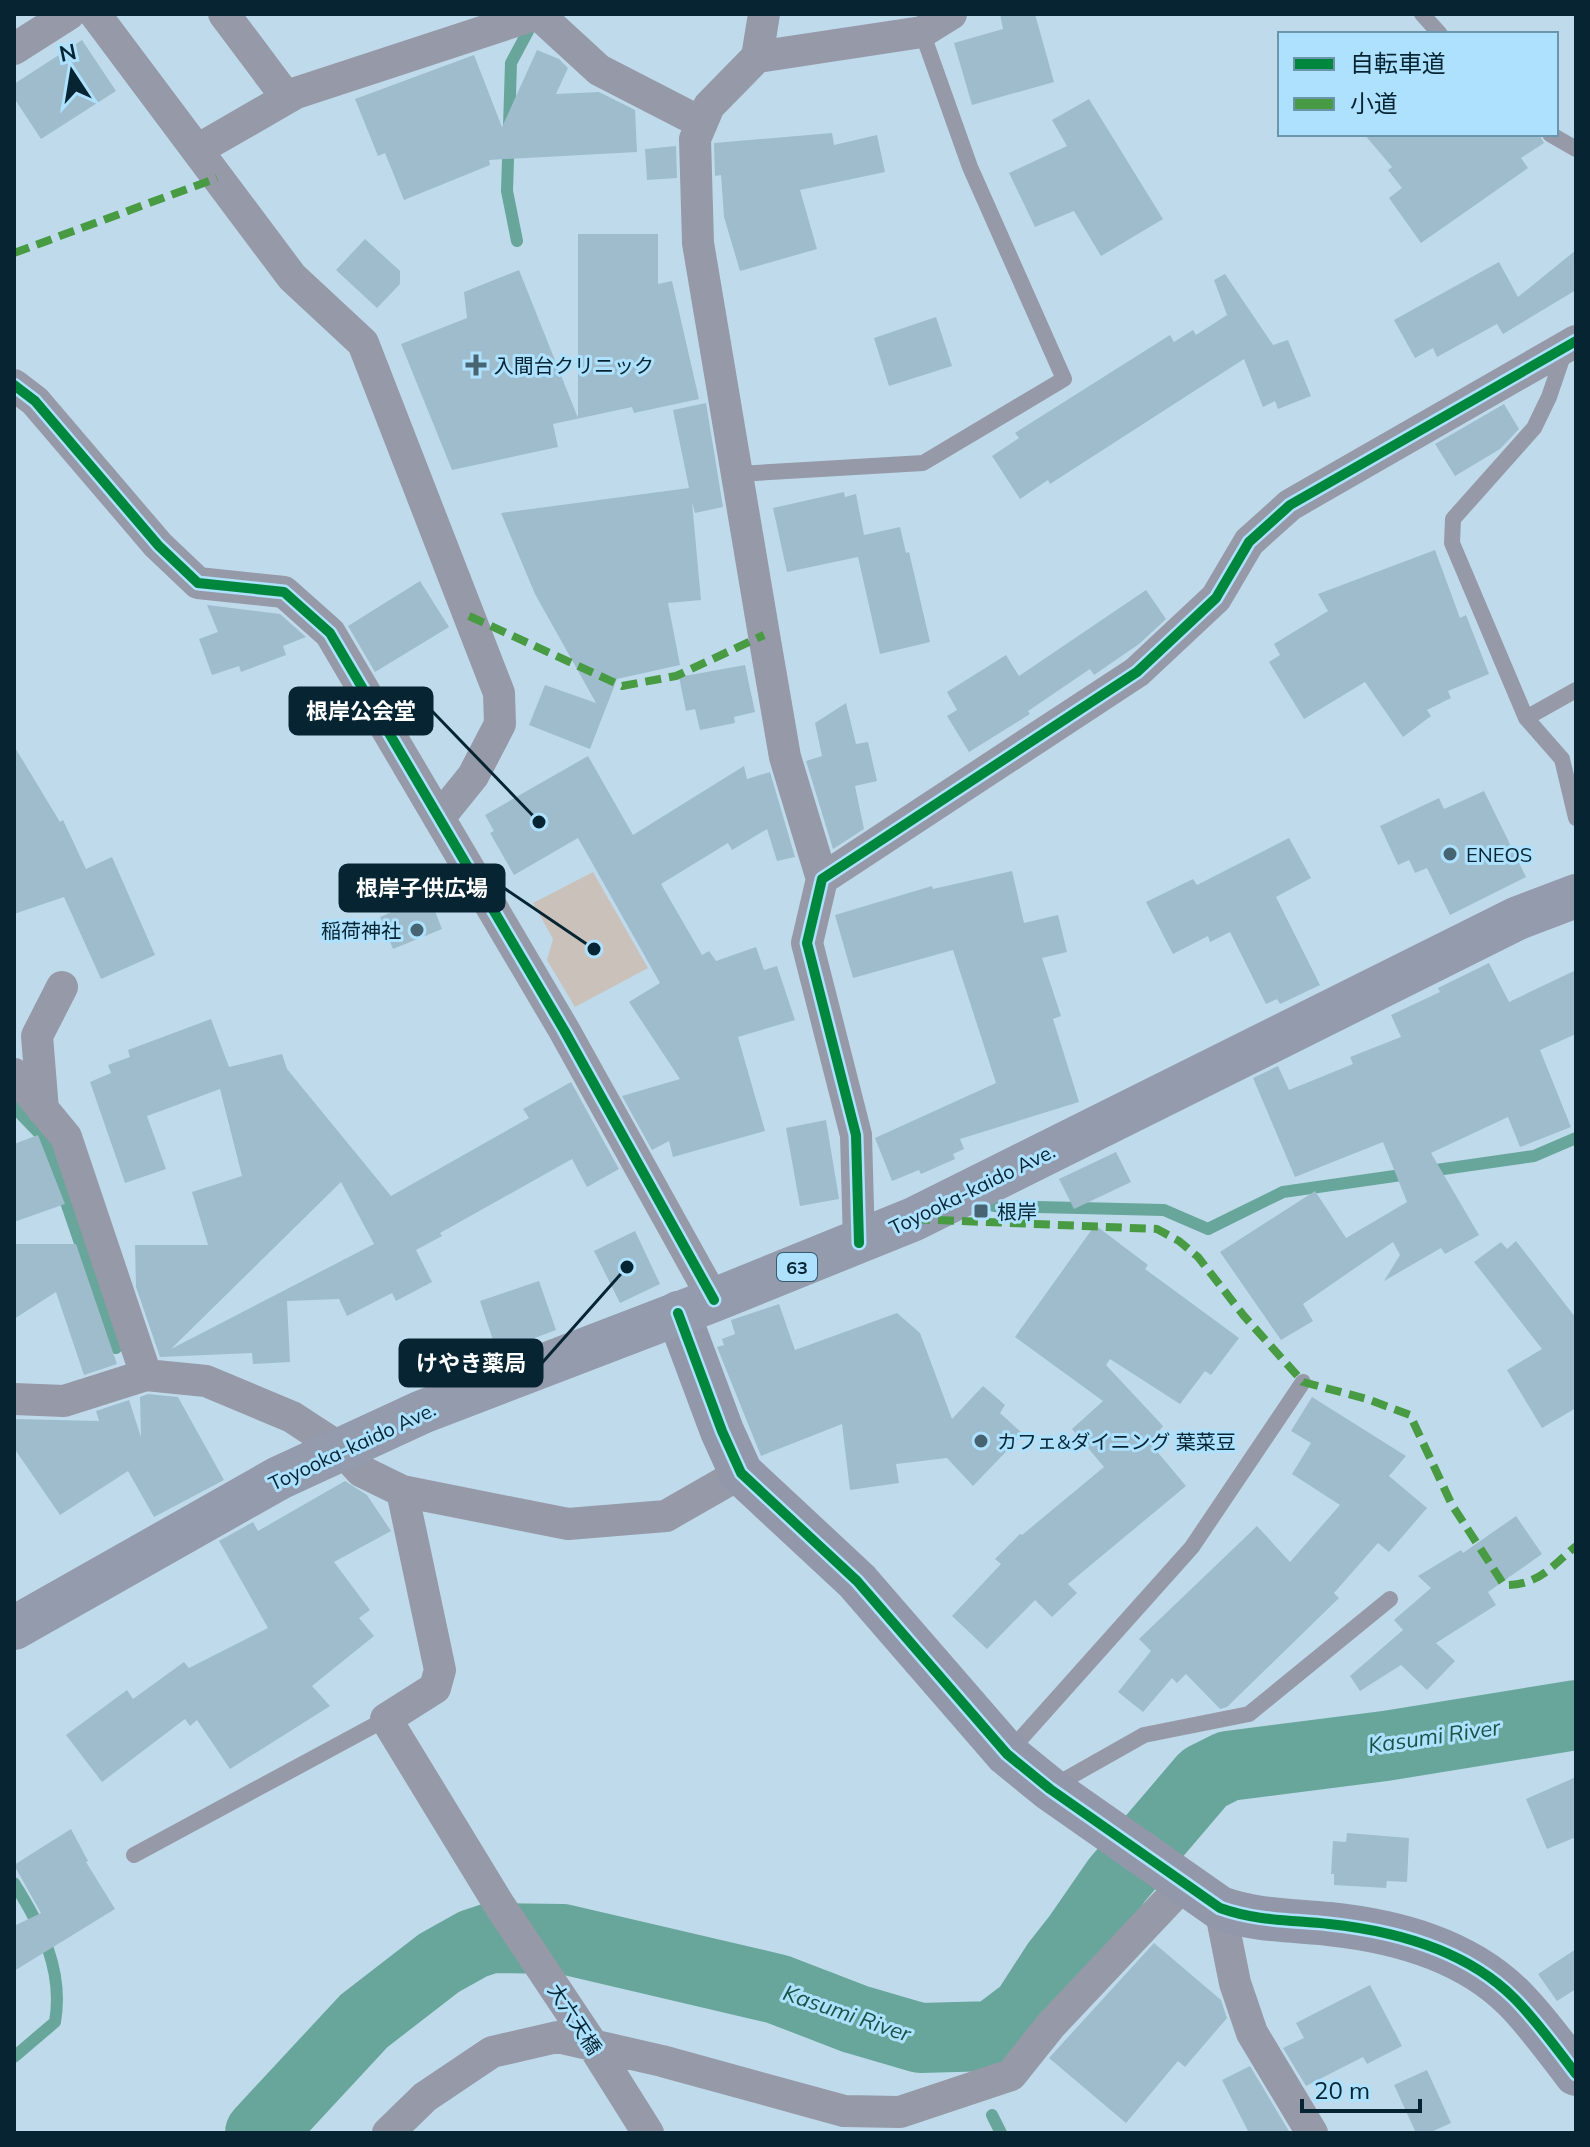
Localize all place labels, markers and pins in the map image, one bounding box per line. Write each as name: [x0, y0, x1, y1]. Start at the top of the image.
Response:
place label: 入間台クリニック: [494, 353, 654, 378]
marker: 入間台クリニック: [465, 354, 487, 376]
callout: 根岸公会堂: [290, 688, 432, 734]
place label: ENEOS: [1466, 842, 1532, 867]
marker: ENEOS: [1441, 845, 1459, 863]
callout: 根岸子供広場: [340, 865, 504, 911]
place label: 稲荷神社: [321, 918, 401, 943]
marker: 稲荷神社: [408, 921, 426, 939]
place label: 根岸: [997, 1199, 1037, 1224]
marker: 根岸: [972, 1202, 990, 1220]
callout: けやき薬局: [400, 1340, 542, 1386]
place label: カフェ&ダイニング 葉菜豆: [997, 1429, 1236, 1454]
marker: カフェ&ダイニング 葉菜豆: [972, 1432, 990, 1450]

